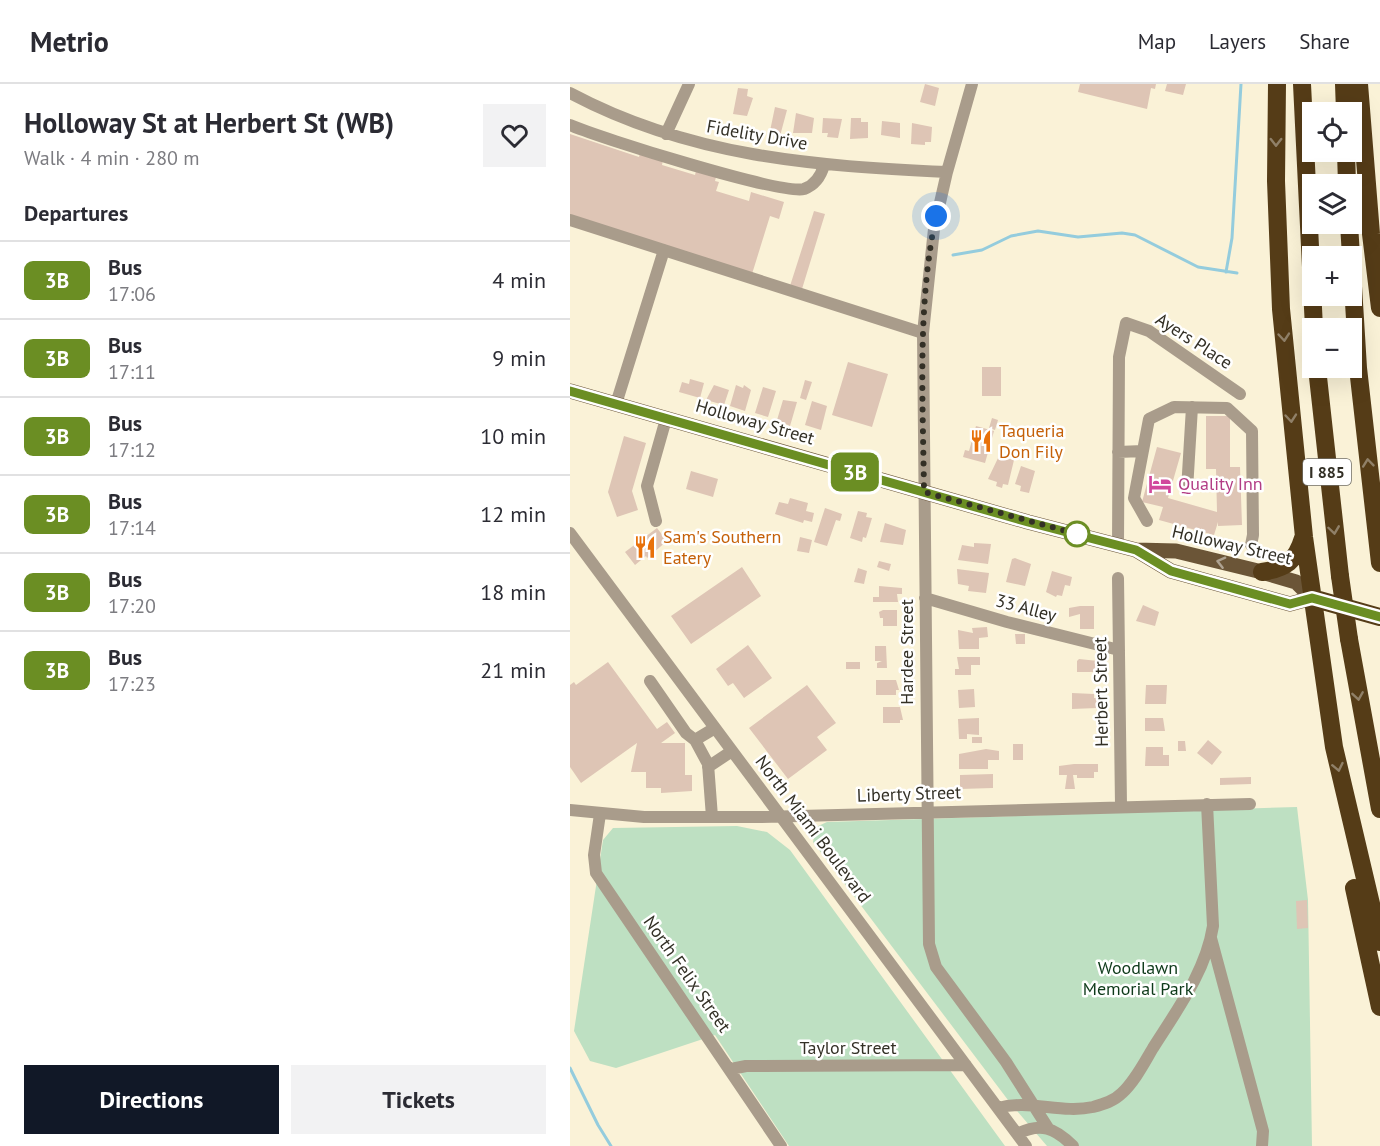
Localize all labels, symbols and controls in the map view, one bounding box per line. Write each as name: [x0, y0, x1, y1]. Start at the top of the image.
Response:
text: Metrio: [30, 23, 109, 60]
text: Map: [1138, 28, 1176, 55]
text: Layers: [1209, 28, 1266, 55]
text: Share: [1299, 28, 1350, 55]
map controls: [1302, 102, 1362, 378]
button: locate: [1302, 102, 1362, 162]
text: Holloway St at Herbert St (WB): [24, 104, 394, 141]
button: heart: [483, 104, 546, 167]
street label: Fidelity Drive: [705, 114, 809, 155]
one-way arrow: [1270, 138, 1282, 147]
text: Walk · 4 min · 280 m: [24, 145, 200, 171]
button: layers: [1302, 174, 1362, 234]
text: Departures: [24, 199, 128, 227]
your location: [921, 201, 951, 231]
button: +: [1302, 246, 1362, 306]
text: Bus: [108, 253, 142, 281]
text: 4 min: [492, 266, 546, 294]
text: 3B: [45, 267, 69, 294]
text: 17:06: [108, 281, 156, 307]
street label: Ayers Place: [1152, 307, 1237, 374]
button: −: [1302, 318, 1362, 378]
text: Bus: [108, 331, 142, 359]
one-way arrow: [1277, 333, 1290, 342]
text: 9 min: [492, 344, 546, 372]
text: 3B: [45, 345, 69, 372]
text: 17:11: [108, 359, 156, 385]
street label: Holloway Street: [693, 394, 817, 449]
text: Bus: [108, 409, 142, 437]
one-way arrow: [1284, 413, 1297, 423]
place label: Taqueria Don Fily: [999, 419, 1064, 463]
text: 10 min: [480, 422, 546, 450]
text: 3B: [45, 423, 69, 450]
restaurant icon: Taqueria Don Fily: [968, 428, 994, 454]
text: 17:12: [108, 437, 156, 463]
line badge: 3B: [828, 452, 882, 492]
one-way arrow: [1362, 458, 1374, 467]
text: 3B: [843, 459, 867, 486]
road number: I 885: [1303, 459, 1351, 485]
hotel icon: Quality Inn: [1147, 471, 1173, 497]
place label: Quality Inn: [1178, 472, 1263, 495]
text: Bus: [108, 487, 142, 515]
text: 12 min: [480, 500, 546, 528]
text: 3B: [45, 501, 69, 528]
text: 17:14: [108, 515, 156, 541]
street label: Holloway Street: [1170, 520, 1294, 569]
unlabelled marker: [1064, 521, 1090, 547]
place label: Sam's Southern Eatery: [663, 525, 781, 569]
one-way arrow: [1327, 525, 1339, 535]
restaurant icon: Sam's Southern Eatery: [632, 534, 658, 560]
one-way arrow: [1217, 556, 1227, 569]
text: Bus: [108, 565, 142, 593]
text: 18 min: [480, 578, 546, 606]
text: 3B: [45, 579, 69, 606]
street label: 33 Alley: [993, 588, 1060, 627]
text: 17:20: [108, 593, 156, 619]
street label: Hardee Street: [895, 599, 918, 705]
street label: Herbert Street: [1088, 637, 1113, 747]
text: Bus: [108, 643, 142, 671]
text: 21 min: [480, 656, 546, 684]
text: 3B: [45, 657, 69, 684]
text: 17:23: [108, 671, 156, 697]
one-way arrow: [1352, 692, 1364, 701]
street label: North Miami Boulevard: [750, 750, 876, 907]
one-way arrow: [1331, 762, 1344, 772]
street label: Liberty Street: [856, 780, 961, 807]
street label: North Felix Street: [639, 911, 736, 1037]
park label: Woodlawn Memorial Park: [1083, 956, 1194, 1000]
street label: Taylor Street: [799, 1036, 897, 1059]
button: Directions: [24, 1065, 279, 1134]
button: Tickets: [291, 1065, 546, 1134]

